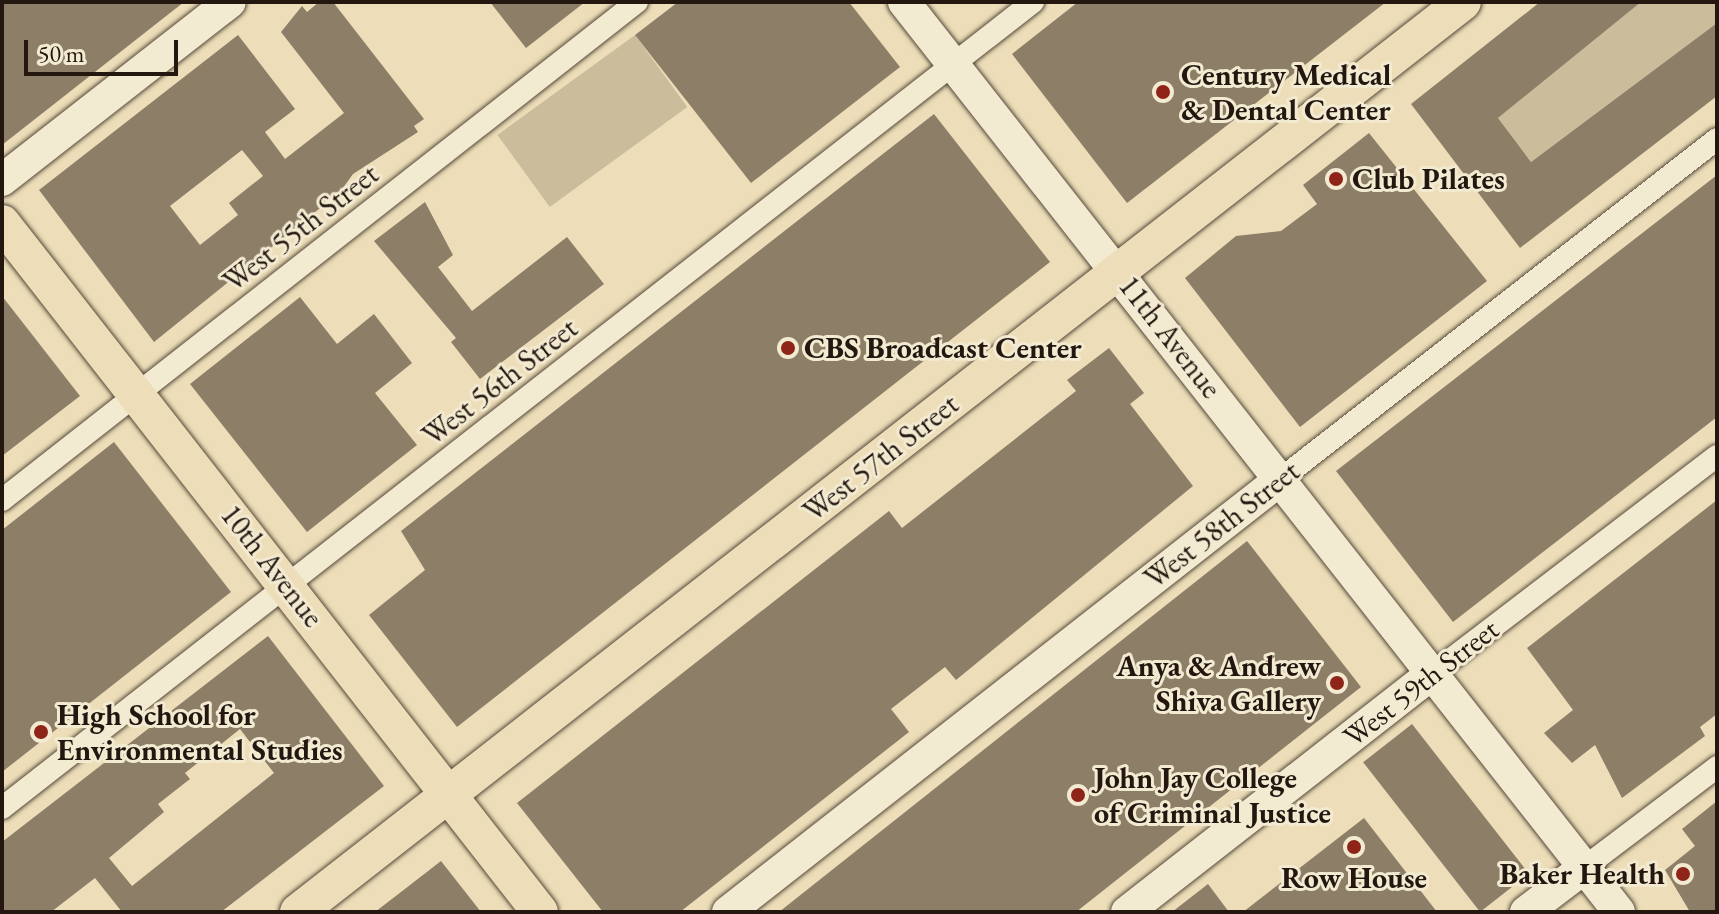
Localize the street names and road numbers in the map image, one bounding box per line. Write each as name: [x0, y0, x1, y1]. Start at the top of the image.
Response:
street label: West 55th Street: [216, 156, 386, 300]
street label: 11th Avenue: [1111, 268, 1229, 406]
street label: West 56th Street: [415, 310, 585, 454]
street label: West 57th Street: [796, 386, 966, 530]
street label: West 58th Street: [1137, 453, 1307, 597]
street label: 10th Avenue: [213, 497, 331, 635]
street label: West 59th Street: [1336, 611, 1506, 755]

